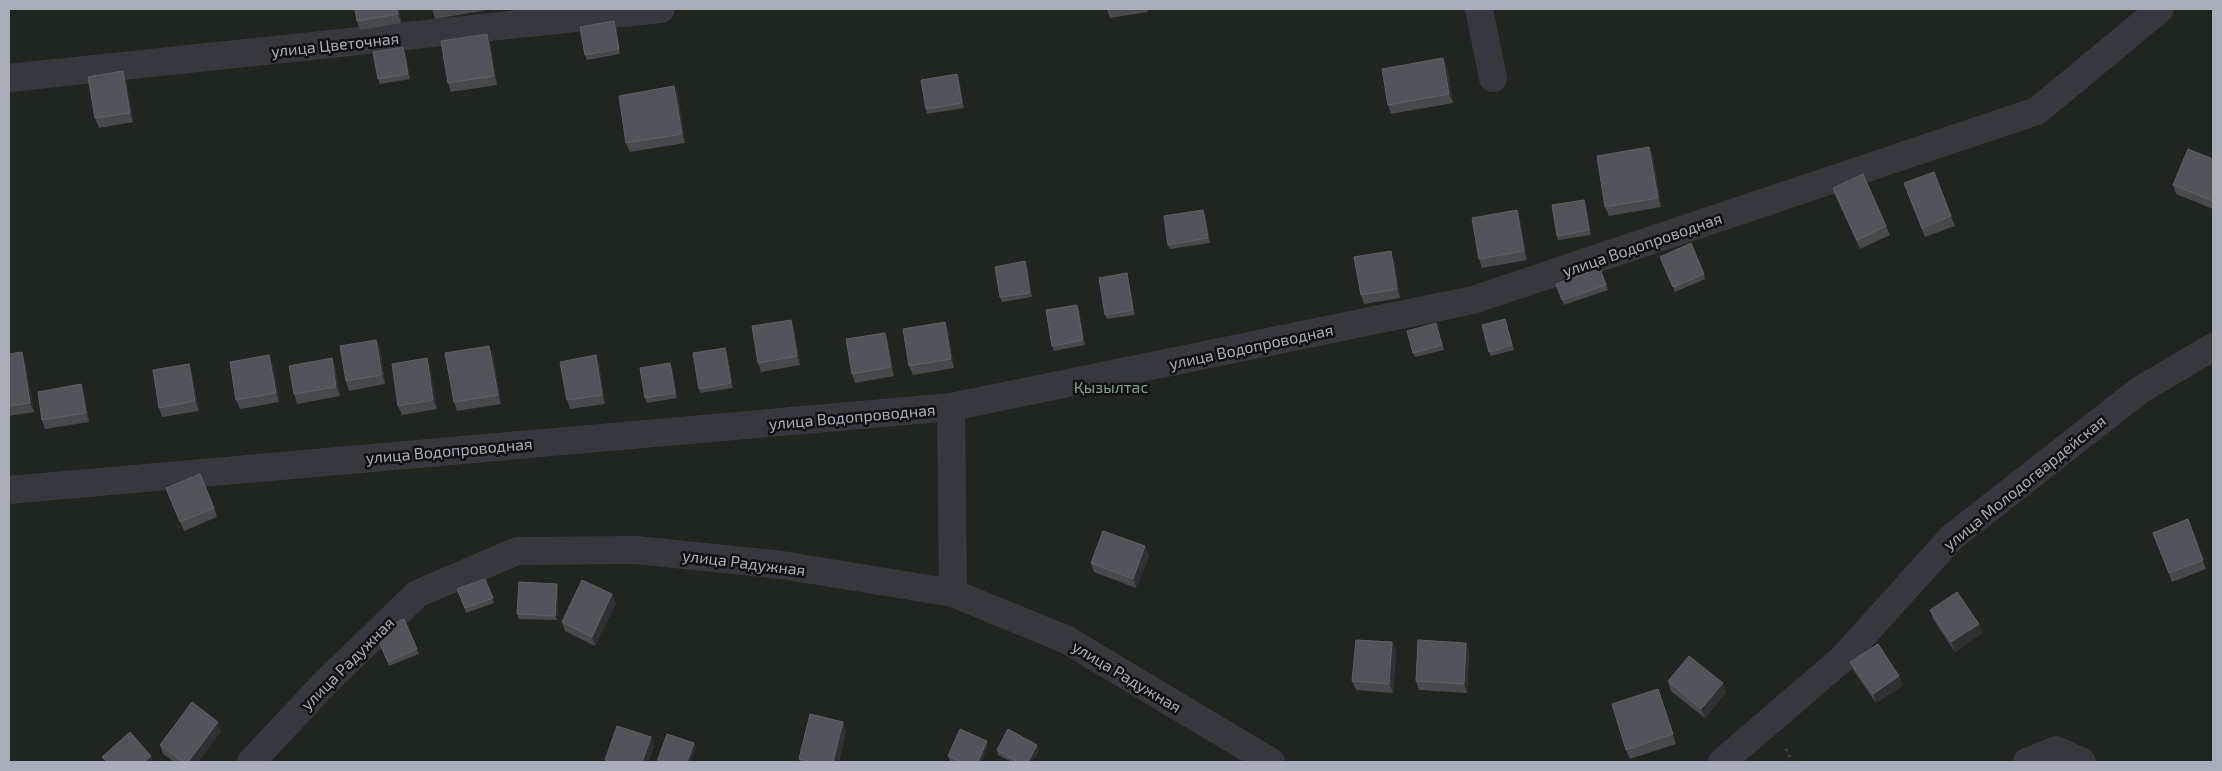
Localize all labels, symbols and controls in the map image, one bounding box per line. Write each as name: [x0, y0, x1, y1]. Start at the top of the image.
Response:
street label: улица Цветочная: [270, 28, 400, 61]
street label: улица Водопроводная: [1560, 208, 1724, 281]
street label: улица Водопроводная: [1167, 319, 1335, 374]
park label: Қызылтас: [1074, 377, 1148, 396]
street label: улица Водопроводная: [768, 399, 936, 434]
street label: улица Молодогвардейская: [1939, 411, 2110, 554]
street label: улица Водопроводная: [365, 433, 533, 468]
street label: улица Радужная: [681, 545, 807, 580]
street label: улица Радужная: [297, 613, 398, 714]
street label: улица Радужная: [1069, 636, 1185, 717]

